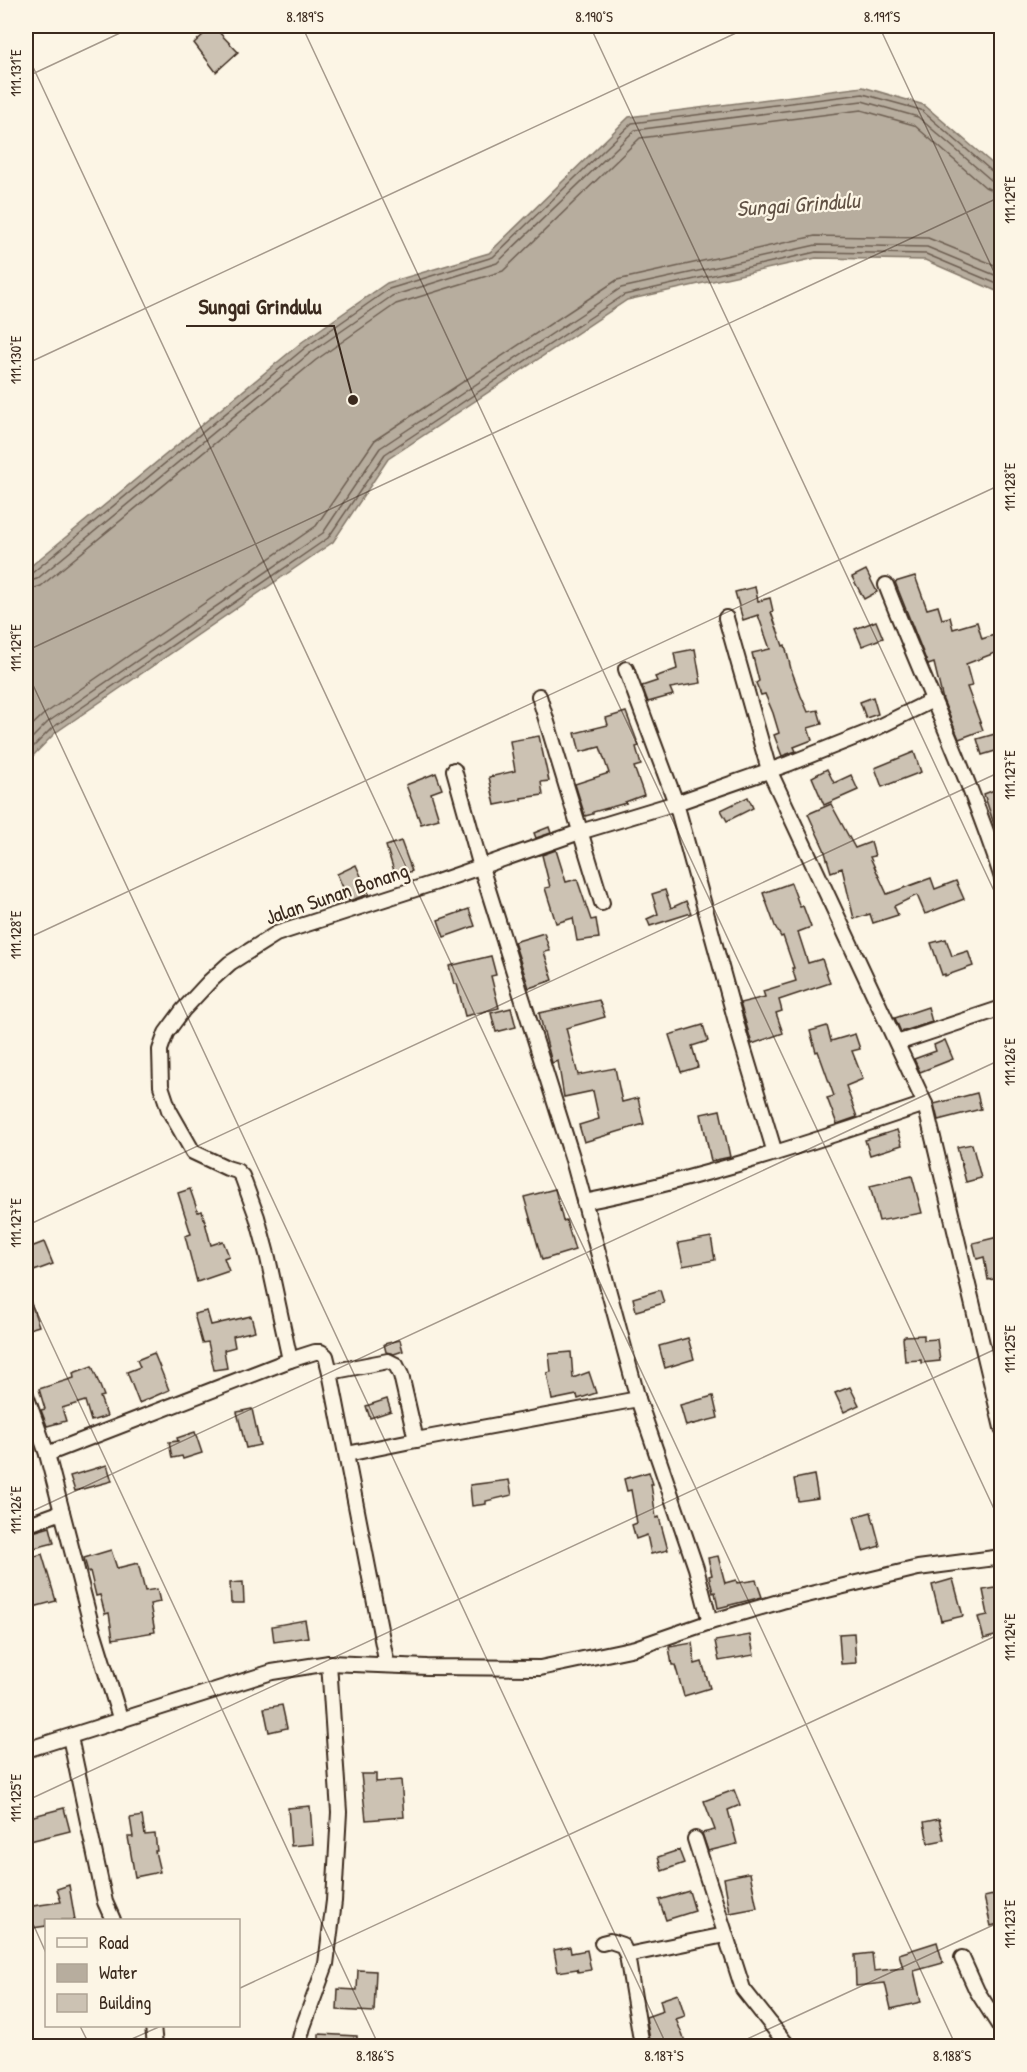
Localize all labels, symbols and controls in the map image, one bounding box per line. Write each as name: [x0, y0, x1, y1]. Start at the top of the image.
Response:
text: 8.189°S: [286, 6, 324, 27]
text: 8.190°S: [575, 6, 613, 27]
text: 8.191°S: [864, 6, 900, 27]
text: 111.131°E: [5, 49, 26, 97]
text: 111.129°E: [999, 176, 1020, 224]
water label: Sungai Grindulu: [736, 185, 863, 223]
callout: Sungai Grindulu: [186, 286, 334, 326]
text: Sungai Grindulu: [198, 291, 322, 322]
text: 111.130°E: [5, 335, 26, 384]
text: 111.128°E: [999, 462, 1020, 511]
text: 111.129°E: [5, 624, 26, 672]
text: 111.127°E: [999, 750, 1020, 800]
street label: Jalan Sunan Bonang: [261, 855, 412, 932]
text: 111.128°E: [5, 910, 26, 959]
text: 111.126°E: [999, 1038, 1020, 1086]
text: 111.127°E: [5, 1198, 26, 1248]
text: 111.125°E: [999, 1324, 1020, 1373]
text: 111.126°E: [5, 1486, 26, 1534]
text: 111.124°E: [999, 1613, 1020, 1661]
text: 111.125°E: [5, 1773, 26, 1822]
text: 111.123°E: [999, 1899, 1020, 1948]
legend: [45, 1919, 240, 2027]
text: Road: [99, 1930, 129, 1955]
text: Water: [99, 1960, 137, 1985]
text: Building: [99, 1990, 151, 2015]
text: 8.186°S: [356, 2045, 394, 2066]
text: 8.187°S: [644, 2045, 684, 2066]
text: 8.188°S: [933, 2045, 971, 2066]

